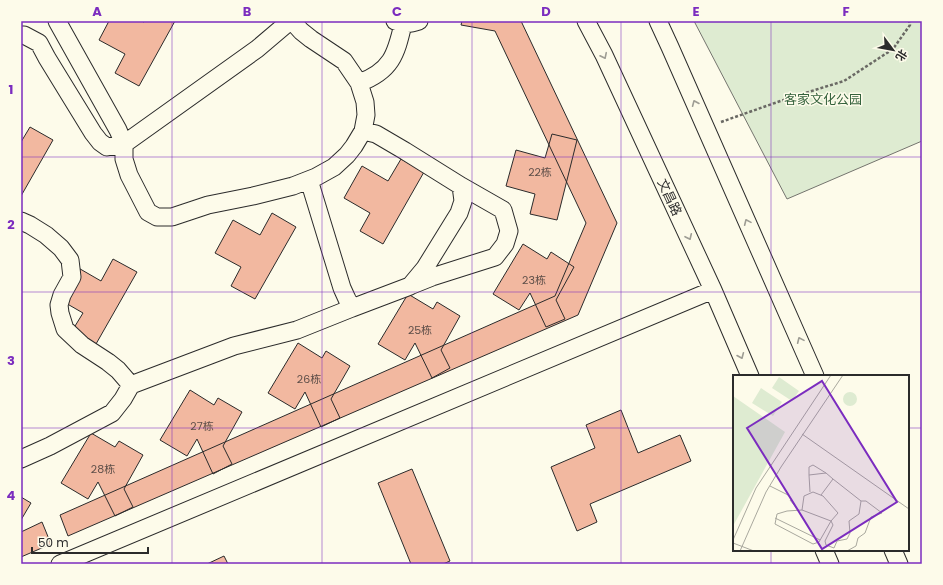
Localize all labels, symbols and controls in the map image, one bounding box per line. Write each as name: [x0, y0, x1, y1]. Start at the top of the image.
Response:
text: A: [92, 2, 102, 21]
text: B: [243, 2, 252, 21]
text: C: [392, 2, 402, 21]
text: D: [541, 2, 551, 21]
text: E: [692, 2, 700, 21]
text: F: [842, 2, 850, 21]
north arrow: [873, 30, 913, 70]
text: 北: [892, 46, 911, 64]
one-way arrow: [599, 51, 607, 59]
text: 1: [9, 80, 13, 99]
park label: 客家文化公园: [784, 90, 862, 109]
one-way arrow: [691, 99, 699, 106]
house number: 22栋: [528, 164, 552, 180]
street label: 文昌路: [653, 176, 686, 219]
text: 2: [7, 215, 15, 234]
one-way arrow: [744, 218, 752, 226]
one-way arrow: [684, 233, 692, 240]
house number: 23栋: [522, 272, 546, 288]
house number: 25栋: [408, 322, 432, 338]
one-way arrow: [797, 337, 805, 345]
text: 3: [7, 351, 15, 370]
one-way arrow: [737, 352, 745, 359]
house number: 26栋: [297, 371, 321, 387]
inset map: [733, 375, 909, 551]
house number: 27栋: [190, 418, 214, 434]
house number: 28栋: [91, 461, 115, 477]
text: 4: [7, 486, 16, 505]
scale bar: [32, 529, 148, 555]
text: 50 m: [38, 534, 69, 551]

